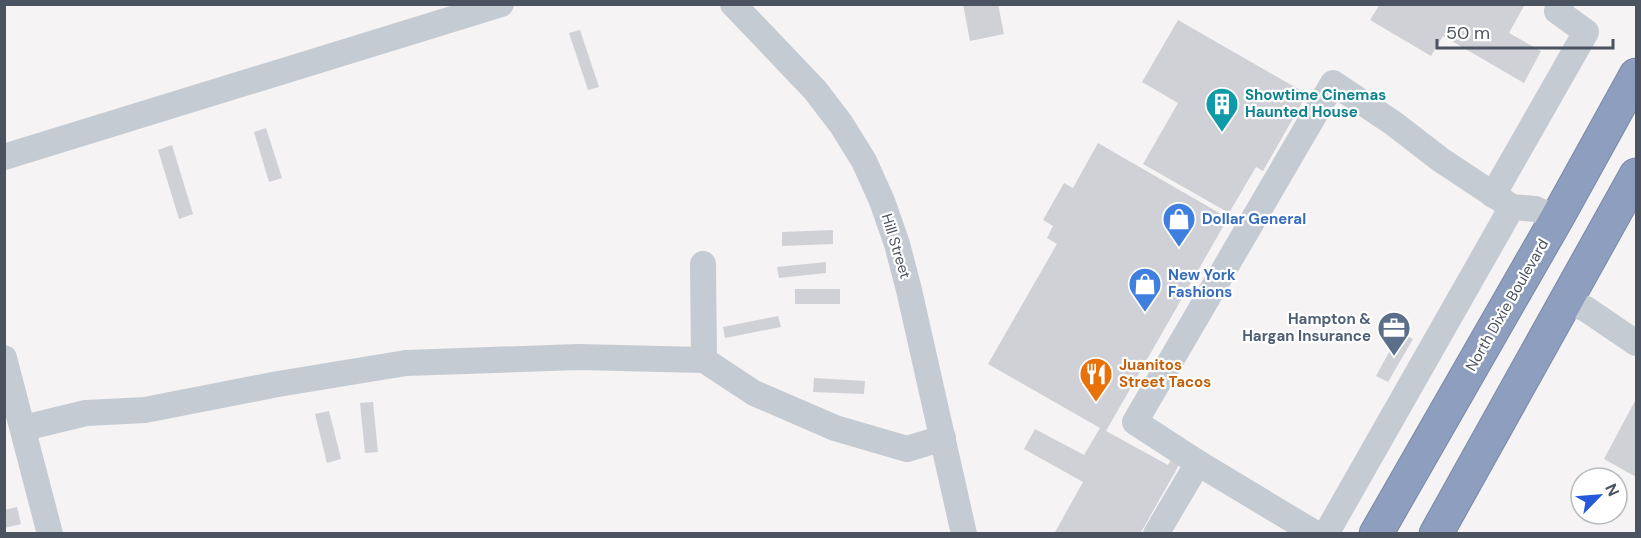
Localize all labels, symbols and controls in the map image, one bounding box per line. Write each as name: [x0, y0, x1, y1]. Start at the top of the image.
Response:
scale bar: [1437, 12, 1612, 50]
text: 50 m: [1446, 21, 1490, 45]
place label: Showtime Cinemas Haunted House: [1245, 85, 1386, 122]
building icon: Showtime Cinemas Haunted House: [1204, 86, 1240, 133]
shop icon: Dollar General: [1161, 201, 1197, 248]
place label: Dollar General: [1202, 209, 1306, 229]
street label: Hill Street: [877, 211, 915, 281]
street label: North Dixie Boulevard: [1461, 235, 1553, 375]
place label: New York Fashions: [1168, 265, 1236, 302]
shop icon: New York Fashions: [1127, 266, 1163, 313]
place label: Hampton & Hargan Insurance: [1242, 309, 1371, 346]
office icon: Hampton & Hargan Insurance: [1376, 310, 1412, 357]
place label: Juanitos Street Tacos: [1119, 355, 1211, 392]
restaurant icon: Juanitos Street Tacos: [1078, 356, 1114, 403]
north arrow: [1569, 466, 1629, 526]
text: N: [1600, 480, 1624, 500]

